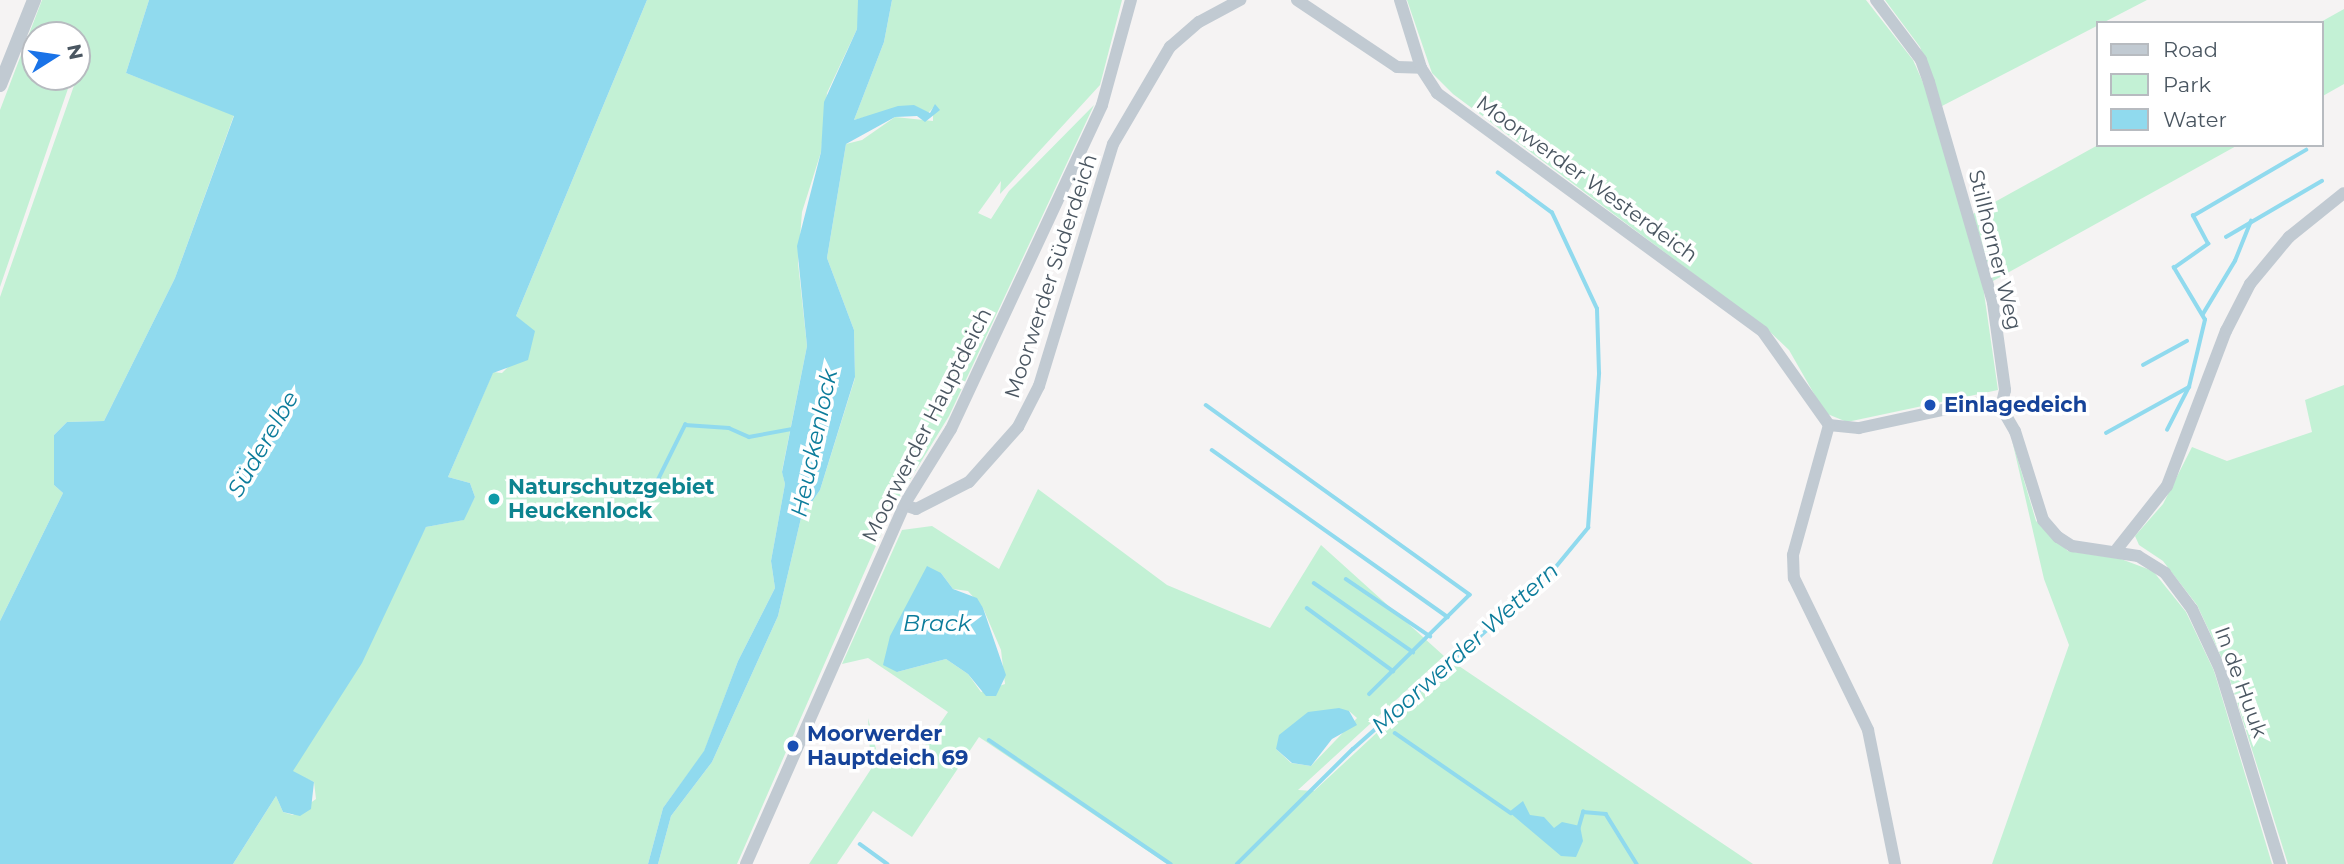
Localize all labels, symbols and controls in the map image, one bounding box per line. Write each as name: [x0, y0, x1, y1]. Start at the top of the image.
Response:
north arrow: [21, 21, 91, 91]
legend: [2096, 21, 2323, 147]
text: Road: [2163, 37, 2218, 62]
text: N: [62, 42, 88, 62]
text: Park: [2163, 72, 2211, 97]
street label: Moorwerder Westerdeich: [1471, 90, 1703, 268]
text: Water: [2163, 107, 2227, 132]
street label: Moorwerder Süderdeich: [1000, 151, 1102, 401]
street label: Stillhorner Weg: [1963, 167, 2027, 333]
street label: Moorwerder Hauptdeich: [857, 304, 997, 546]
water label: Heuckenlock: [785, 367, 843, 519]
water label: Süderelbe: [222, 386, 304, 502]
place label: Einlagedeich: [1944, 392, 2087, 418]
marker: Einlagedeich: [1922, 397, 1938, 413]
place label: Naturschutzgebiet Heuckenlock: [508, 474, 715, 524]
marker: Naturschutzgebiet Heuckenlock: [486, 491, 502, 507]
water label: Moorwerder Wettern: [1366, 557, 1564, 739]
water label: Brack: [903, 609, 971, 637]
street label: In de Huuk: [2209, 623, 2273, 741]
place label: Moorwerder Hauptdeich 69: [807, 721, 968, 771]
marker: Moorwerder Hauptdeich 69: [785, 738, 801, 754]

